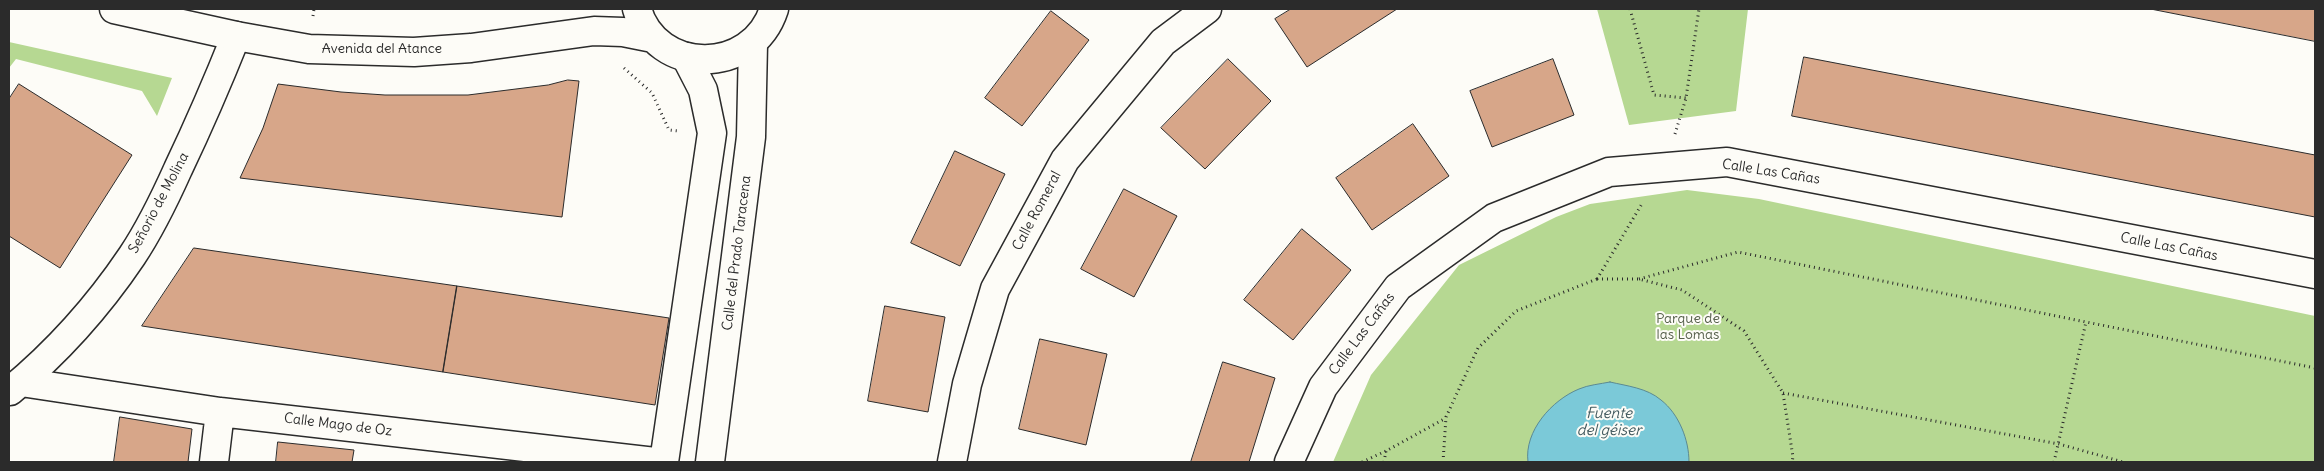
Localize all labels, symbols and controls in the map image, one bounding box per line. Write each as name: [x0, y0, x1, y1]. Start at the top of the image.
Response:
street label: Avenida del Atance: [322, 41, 442, 57]
street label: Señorio de Molina: [125, 150, 193, 256]
street label: Calle Las Cañas: [1721, 156, 1821, 188]
street label: Calle Romeral: [1009, 168, 1065, 254]
street label: Calle del Prado Taracena: [719, 174, 755, 332]
street label: Calle Las Cañas: [2119, 229, 2219, 265]
street label: Calle Las Cañas: [1325, 289, 1399, 379]
park label: Parque de las Lomas: [1656, 311, 1720, 344]
water label: Fuente del géiser: [1577, 405, 1641, 440]
street label: Calle Mago de Oz: [283, 410, 393, 440]

